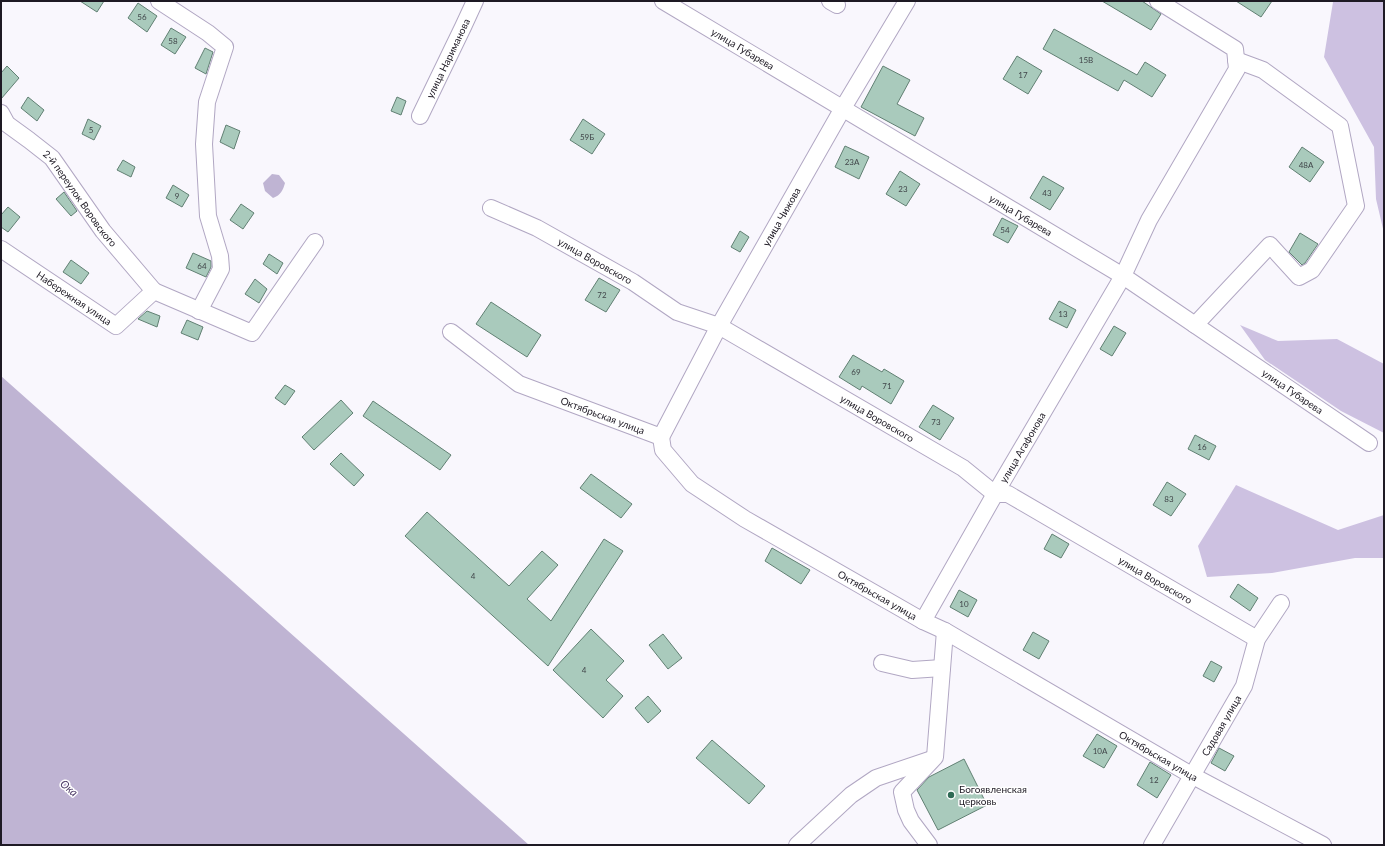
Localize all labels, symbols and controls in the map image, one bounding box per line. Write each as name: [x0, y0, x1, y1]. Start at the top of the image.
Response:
house number: 56: [137, 12, 147, 22]
street label: улица Нариманова: [423, 17, 472, 100]
street label: улица Губарева: [709, 25, 776, 72]
house number: 58: [168, 36, 178, 46]
house number: 15В: [1079, 55, 1093, 65]
house number: 17: [1018, 70, 1028, 80]
house number: 5: [89, 125, 94, 135]
house number: 59Б: [580, 132, 594, 142]
street label: 2-й переулок Воровского: [41, 148, 120, 249]
house number: 23А: [845, 157, 860, 167]
house number: 48А: [1299, 160, 1314, 170]
house number: 23: [898, 184, 908, 194]
street label: улица Чижова: [760, 185, 803, 248]
house number: 43: [1042, 188, 1052, 198]
house number: 9: [175, 191, 180, 201]
street label: улица Губарева: [987, 192, 1055, 238]
house number: 54: [1000, 225, 1010, 235]
street label: улица Воровского: [556, 235, 635, 287]
house number: 64: [197, 261, 207, 271]
street label: Набережная улица: [34, 269, 114, 327]
house number: 72: [597, 290, 607, 300]
house number: 13: [1058, 309, 1068, 319]
street label: улица Губарева: [1260, 366, 1325, 416]
house number: 69: [851, 367, 861, 377]
house number: 71: [882, 381, 892, 391]
street label: улица Воровского: [838, 392, 917, 444]
street label: Октябрьская улица: [559, 394, 647, 436]
street label: улица Агафонова: [997, 410, 1048, 485]
house number: 73: [931, 417, 941, 427]
house number: 16: [1197, 442, 1207, 452]
house number: 83: [1164, 494, 1174, 504]
street label: улица Воровского: [1116, 554, 1195, 606]
street label: Октябрьская улица: [836, 568, 919, 622]
house number: 4: [471, 571, 476, 581]
house number: 10: [959, 599, 969, 609]
house number: 4: [582, 665, 587, 675]
street label: Садовая улица: [1199, 693, 1243, 758]
street label: Октябрьская улица: [1117, 728, 1200, 783]
house number: 10А: [1093, 746, 1108, 756]
house number: 12: [1149, 775, 1159, 785]
water label: Ока: [58, 777, 81, 799]
place label: Богоявленская церковь: [959, 783, 1027, 807]
marker: Богоявленская церковь: [946, 790, 956, 800]

